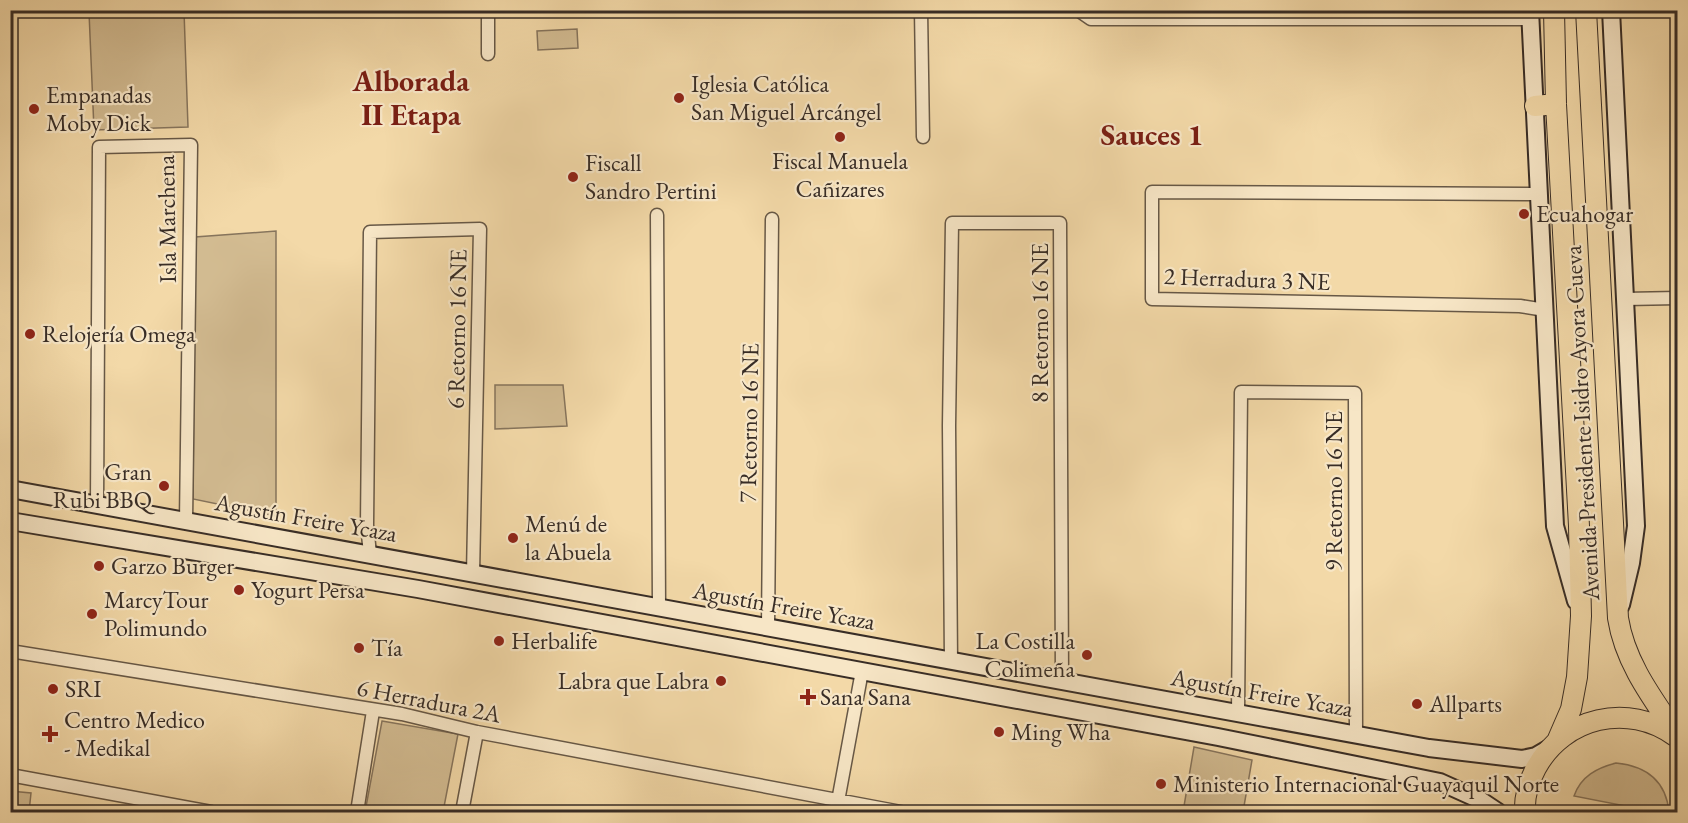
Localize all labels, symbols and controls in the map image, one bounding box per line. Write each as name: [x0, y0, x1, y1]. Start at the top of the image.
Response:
district label: Alborada II Etapa: [352, 61, 470, 134]
place label: Iglesia Católica San Miguel Arcángel: [691, 68, 882, 127]
place label: Empanadas Moby Dick: [46, 79, 152, 138]
marker: Iglesia Católica San Miguel Arcángel: [672, 91, 686, 105]
marker: Empanadas Moby Dick: [27, 102, 41, 116]
district label: Sauces 1: [1100, 115, 1204, 154]
marker: Fiscal Manuela Cañizares: [833, 130, 847, 144]
place label: Fiscal Manuela Cañizares: [772, 145, 909, 204]
place label: Fiscall Sandro Pertini: [585, 147, 717, 206]
street label: Isla Marchena: [150, 154, 183, 284]
marker: Fiscall Sandro Pertini: [566, 170, 580, 184]
place label: Ecuahogar: [1536, 198, 1633, 229]
marker: Ecuahogar: [1517, 207, 1531, 221]
street label: 8 Retorno 16 NE: [1024, 243, 1055, 403]
street label: Avenida Presidente Isidro Ayora Cueva: [1557, 244, 1606, 603]
street label: 6 Retorno 16 NE: [440, 249, 473, 409]
street label: 2 Herradura 3 NE: [1163, 260, 1331, 297]
place label: Relojería Omega: [42, 318, 196, 349]
marker: Relojería Omega: [23, 327, 37, 341]
street label: 7 Retorno 16 NE: [732, 343, 765, 503]
street label: 9 Retorno 16 NE: [1318, 411, 1349, 571]
place label: Gran Rubi BBQ: [53, 456, 156, 515]
marker: Gran Rubi BBQ: [157, 479, 171, 493]
street label: Agustín Freire Ycaza: [211, 486, 400, 549]
place label: Menú de la Abuela: [525, 508, 612, 567]
marker: Menú de la Abuela: [506, 531, 520, 545]
place label: Garzo Burger: [111, 550, 234, 581]
marker: Garzo Burger: [92, 559, 106, 573]
place label: Yogurt Persa: [251, 574, 365, 605]
street label: Agustín Freire Ycaza: [689, 574, 878, 637]
marker: Yogurt Persa: [232, 583, 246, 597]
place label: MarcyTour Polimundo: [104, 584, 209, 643]
marker: MarcyTour Polimundo: [85, 607, 99, 621]
place label: Herbalife: [511, 625, 597, 656]
place label: La Costilla Colimeña: [975, 625, 1075, 684]
place label: Tía: [371, 632, 403, 663]
marker: Herbalife: [492, 634, 506, 648]
marker: Tía: [352, 641, 366, 655]
marker: La Costilla Colimeña: [1080, 648, 1094, 662]
street label: Agustín Freire Ycaza: [1167, 661, 1356, 724]
place label: Labra que Labra: [558, 665, 709, 696]
street label: 6 Herradura 2A: [354, 671, 504, 730]
place label: SRI: [65, 673, 101, 704]
marker: Labra que Labra: [714, 674, 728, 688]
place label: Sana Sana: [820, 681, 911, 712]
marker: SRI: [46, 682, 60, 696]
place label: Allparts: [1428, 688, 1502, 719]
marker: Sana Sana: [801, 690, 815, 704]
marker: Allparts: [1410, 697, 1424, 711]
place label: Centro Medico - Medikal: [64, 704, 205, 763]
place label: Ming Wha: [1011, 716, 1111, 747]
marker: Centro Medico - Medikal: [41, 725, 59, 743]
marker: Ming Wha: [992, 725, 1006, 739]
place label: Ministerio Internacional Guayaquil Norte: [1173, 768, 1559, 799]
marker: Ministerio Internacional Guayaquil Norte: [1154, 777, 1168, 791]

